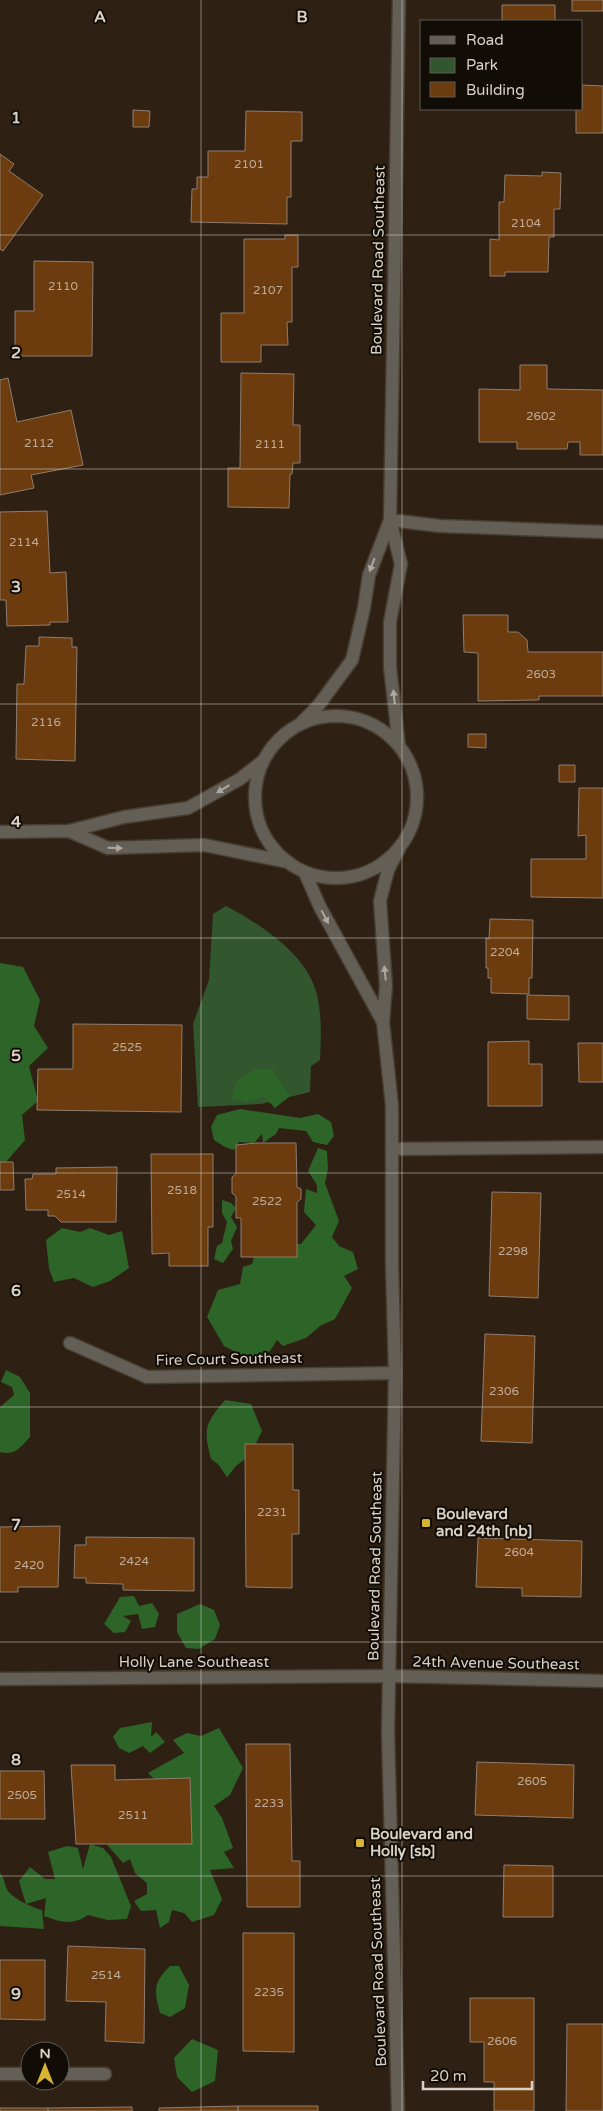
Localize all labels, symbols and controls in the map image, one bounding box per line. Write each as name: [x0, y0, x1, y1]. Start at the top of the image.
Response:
text: A: [94, 7, 106, 27]
text: B: [296, 7, 308, 27]
legend: [420, 20, 583, 110]
text: Road: [466, 31, 504, 49]
text: Park: [466, 56, 498, 74]
text: Building: [466, 81, 525, 99]
text: 1: [11, 108, 21, 128]
house number: 2101: [234, 157, 264, 171]
street label: Boulevard Road Southeast: [367, 165, 389, 355]
house number: 2104: [511, 216, 542, 230]
house number: 2110: [48, 279, 79, 293]
house number: 2107: [253, 283, 283, 297]
text: 2: [11, 343, 21, 363]
house number: 2602: [526, 409, 556, 423]
house number: 2112: [24, 436, 54, 450]
house number: 2111: [255, 437, 285, 451]
house number: 2114: [9, 535, 40, 549]
one-way arrow: [368, 558, 375, 573]
text: 3: [11, 577, 21, 597]
house number: 2603: [526, 667, 556, 681]
one-way arrow: [390, 689, 398, 705]
house number: 2116: [31, 715, 61, 729]
one-way arrow: [217, 784, 230, 793]
text: 4: [11, 812, 21, 832]
one-way arrow: [107, 844, 123, 852]
one-way arrow: [321, 910, 330, 924]
house number: 2204: [490, 945, 521, 959]
one-way arrow: [381, 965, 389, 981]
house number: 2525: [112, 1040, 142, 1054]
text: 5: [11, 1046, 21, 1066]
house number: 2518: [167, 1183, 197, 1197]
house number: 2514: [56, 1187, 87, 1201]
house number: 2522: [252, 1194, 282, 1208]
house number: 2298: [498, 1244, 528, 1258]
text: 6: [11, 1281, 21, 1301]
street label: Fire Court Southeast: [156, 1349, 303, 1369]
house number: 2306: [489, 1384, 519, 1398]
street label: Boulevard Road Southeast: [364, 1471, 386, 1661]
house number: 2231: [257, 1505, 287, 1519]
place label: Boulevard and 24th [nb]: [436, 1505, 532, 1540]
text: 7: [11, 1515, 21, 1535]
marker: Boulevard and 24th [nb]: [420, 1517, 432, 1529]
house number: 2604: [504, 1545, 535, 1559]
house number: 2424: [119, 1554, 150, 1568]
house number: 2420: [14, 1558, 45, 1572]
street label: Holly Lane Southeast: [119, 1653, 269, 1671]
street label: 24th Avenue Southeast: [412, 1653, 580, 1673]
text: 8: [11, 1750, 21, 1770]
house number: 2605: [517, 1774, 547, 1788]
house number: 2505: [7, 1788, 37, 1802]
house number: 2233: [254, 1796, 284, 1810]
house number: 2511: [118, 1808, 148, 1822]
place label: Boulevard and Holly [sb]: [370, 1825, 473, 1861]
marker: Boulevard and Holly [sb]: [354, 1837, 366, 1849]
street label: Boulevard Road Southeast: [366, 1877, 390, 2067]
house number: 2514: [91, 1968, 122, 1982]
text: 9: [11, 1984, 21, 2004]
house number: 2235: [254, 1985, 284, 1999]
house number: 2606: [487, 2034, 517, 2048]
north arrow: [20, 2041, 70, 2091]
text: N: [39, 2045, 51, 2062]
scale bar: [423, 2058, 532, 2090]
text: 20 m: [430, 2067, 467, 2085]

